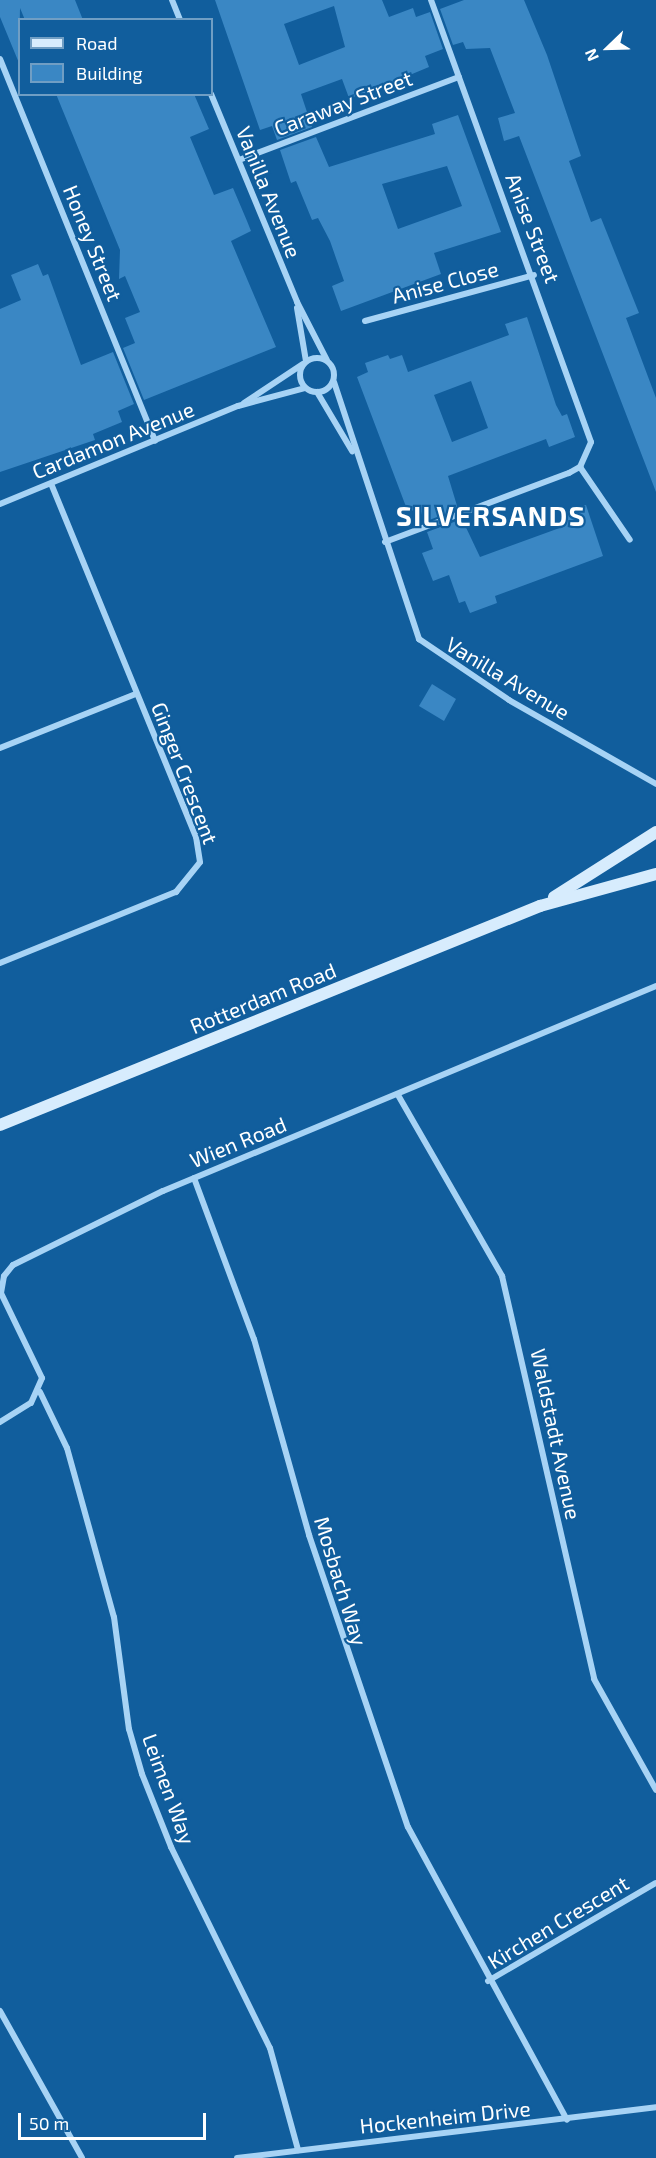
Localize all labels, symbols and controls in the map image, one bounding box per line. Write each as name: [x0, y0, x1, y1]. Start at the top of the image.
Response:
legend: [18, 18, 213, 96]
north arrow: [578, 18, 638, 78]
text: Road: [76, 32, 117, 54]
text: N: [580, 46, 602, 64]
text: Building: [76, 62, 143, 84]
street label: Caraway Street: [270, 65, 416, 141]
street label: Vanilla Avenue: [231, 122, 307, 262]
street label: Anise Street: [501, 170, 565, 286]
street label: Honey Street: [58, 181, 128, 305]
street label: Anise Close: [389, 256, 501, 308]
street label: Cardamon Avenue: [28, 396, 198, 484]
district label: SILVERSANDS: [396, 500, 586, 532]
street label: Vanilla Avenue: [441, 631, 575, 725]
street label: Ginger Crescent: [146, 698, 224, 848]
street label: Rotterdam Road: [186, 957, 340, 1039]
street label: Wien Road: [186, 1111, 290, 1173]
street label: Waldstadt Avenue: [526, 1346, 586, 1522]
street label: Mosbach Way: [309, 1513, 373, 1649]
street label: Leimen Way: [137, 1730, 201, 1848]
street label: Kirchen Crescent: [483, 1870, 633, 1974]
street label: Hockenheim Drive: [358, 2095, 532, 2139]
scale bar: [21, 2101, 208, 2139]
text: 50 m: [29, 2112, 69, 2134]

